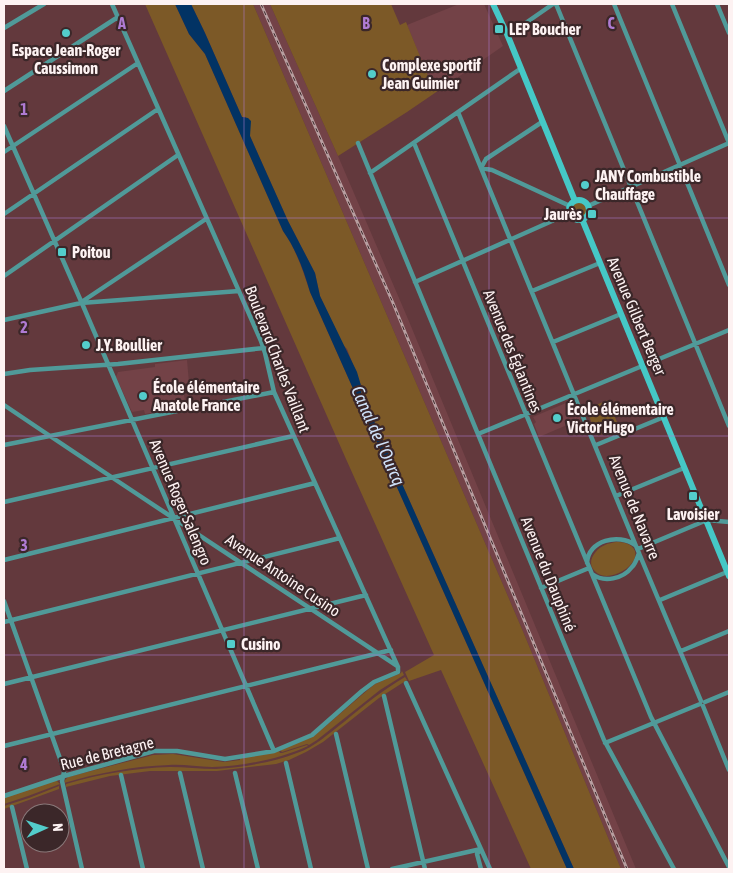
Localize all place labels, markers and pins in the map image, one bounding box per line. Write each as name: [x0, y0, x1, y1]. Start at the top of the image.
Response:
place label: LEP Boucher: [509, 20, 581, 38]
marker: LEP Boucher: [493, 23, 505, 35]
marker: Espace Jean-Roger Caussimon: [60, 27, 72, 39]
place label: Espace Jean-Roger Caussimon: [12, 41, 121, 77]
place label: Complexe sportif Jean Guimier: [381, 56, 481, 92]
marker: Complexe sportif Jean Guimier: [366, 68, 378, 80]
place label: JANY Combustible Chauffage: [594, 167, 701, 203]
marker: JANY Combustible Chauffage: [579, 179, 591, 191]
place label: Jaurès: [543, 205, 582, 223]
marker: Jaurès: [586, 208, 598, 220]
place label: Poitou: [72, 243, 111, 261]
marker: Poitou: [56, 246, 68, 258]
place label: J.Y. Boullier: [95, 336, 162, 354]
marker: J.Y. Boullier: [80, 339, 92, 351]
place label: École élémentaire Anatole France: [152, 378, 260, 414]
marker: École élémentaire Anatole France: [137, 390, 149, 402]
place label: École élémentaire Victor Hugo: [566, 400, 674, 436]
marker: École élémentaire Victor Hugo: [551, 412, 563, 424]
marker: Lavoisier: [687, 490, 699, 502]
place label: Lavoisier: [667, 505, 720, 523]
place label: Cusino: [241, 635, 281, 653]
marker: Cusino: [225, 638, 237, 650]

